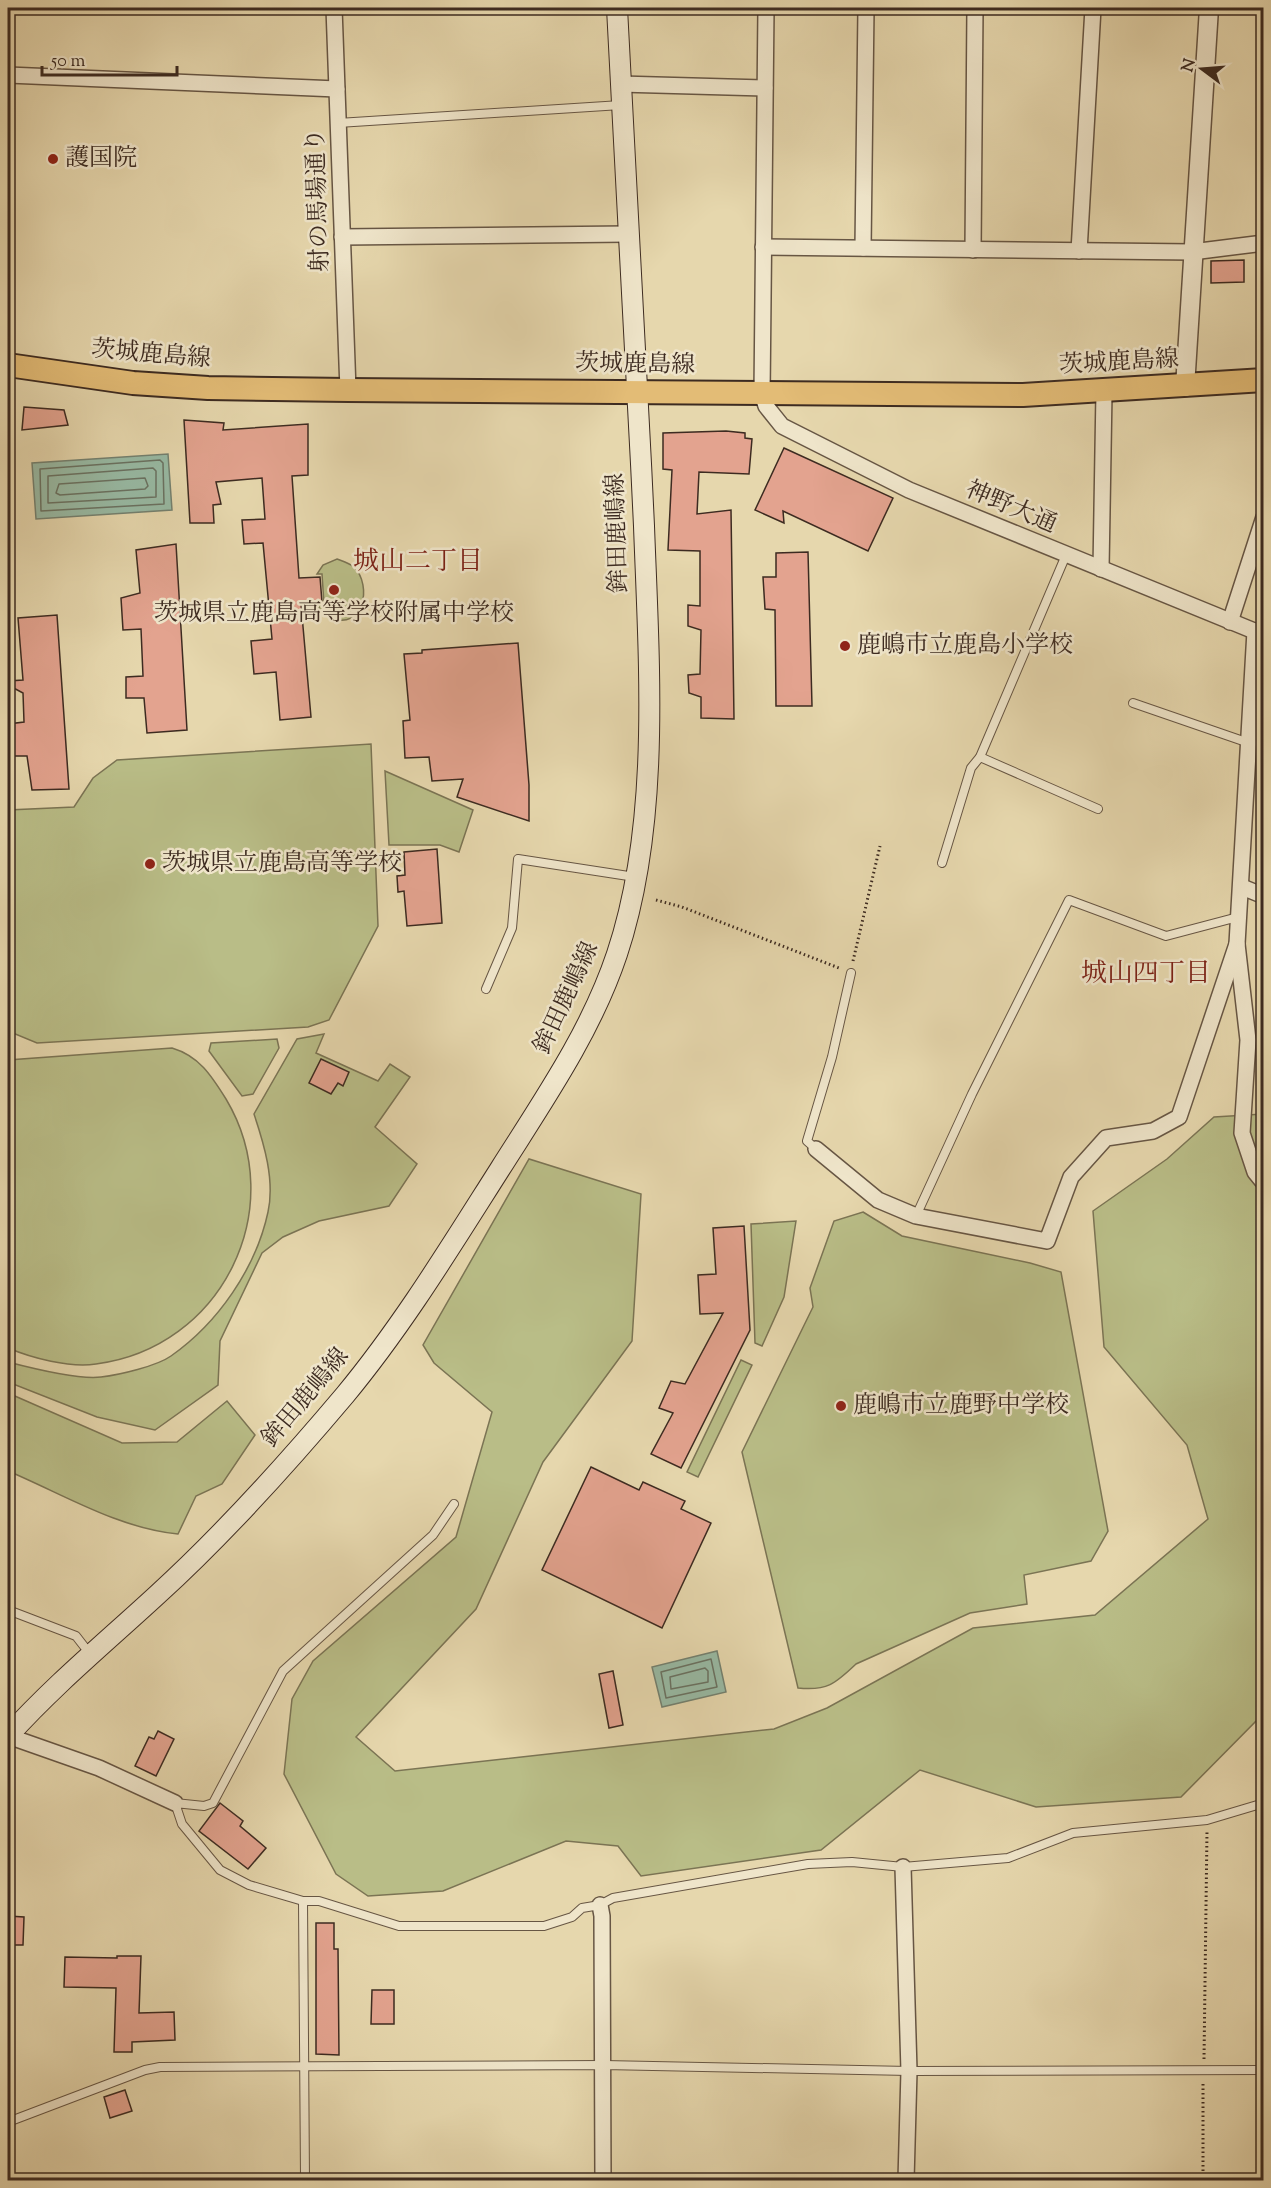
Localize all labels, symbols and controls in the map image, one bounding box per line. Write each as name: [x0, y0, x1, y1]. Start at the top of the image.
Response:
scale bar: [42, 39, 177, 77]
north arrow: [1172, 39, 1232, 99]
text: 50 m: [50, 49, 86, 75]
text: N: [1177, 56, 1203, 75]
street label: 射の馬場通り: [299, 127, 339, 273]
place label: 護国院: [65, 142, 137, 176]
marker: 護国院: [46, 152, 60, 166]
street label: 茨城鹿島線: [90, 333, 212, 377]
street label: 茨城鹿島線: [1058, 343, 1180, 383]
street label: 茨城鹿島線: [575, 347, 695, 383]
street label: 鉾田鹿嶋線: [599, 472, 637, 594]
street label: 神野大通: [960, 474, 1062, 542]
district label: 城山二丁目: [353, 544, 483, 581]
marker: 茨城県立鹿島高等学校附属中学校: [327, 583, 341, 597]
place label: 茨城県立鹿島高等学校附属中学校: [154, 597, 514, 631]
place label: 鹿嶋市立鹿島小学校: [857, 629, 1073, 663]
marker: 鹿嶋市立鹿島小学校: [838, 639, 852, 653]
place label: 茨城県立鹿島高等学校: [162, 847, 402, 881]
marker: 茨城県立鹿島高等学校: [143, 857, 157, 871]
street label: 鉾田鹿嶋線: [526, 936, 608, 1060]
district label: 城山四丁目: [1081, 956, 1211, 993]
street label: 鉾田鹿嶋線: [254, 1341, 358, 1455]
place label: 鹿嶋市立鹿野中学校: [853, 1389, 1069, 1423]
marker: 鹿嶋市立鹿野中学校: [834, 1399, 848, 1413]

